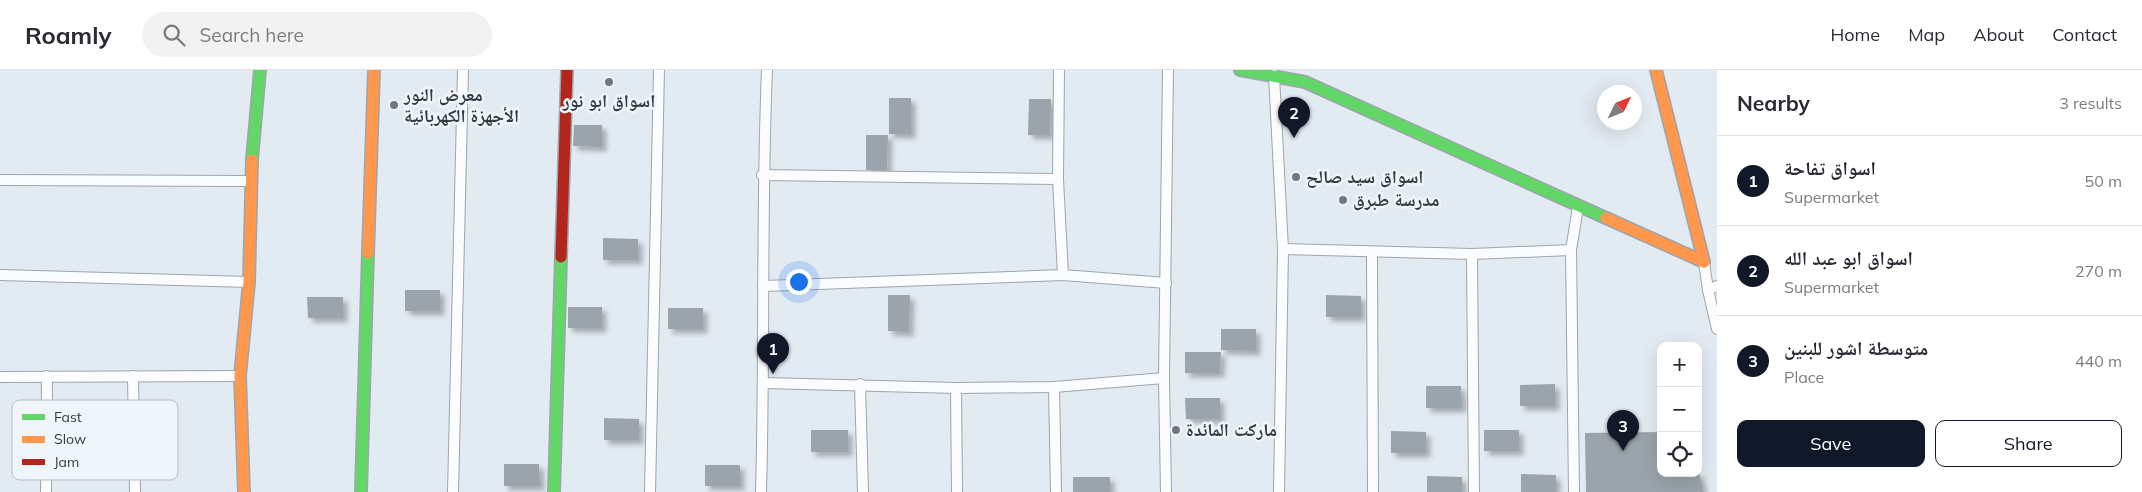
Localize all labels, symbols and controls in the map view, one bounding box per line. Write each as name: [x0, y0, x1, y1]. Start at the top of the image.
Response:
search box: [142, 12, 492, 57]
text: Roamly: [25, 20, 112, 50]
icon: search: [160, 21, 188, 49]
text: Search here: [200, 23, 304, 47]
text: Home: [1830, 23, 1880, 46]
text: Map: [1908, 23, 1945, 46]
text: About: [1973, 23, 2024, 46]
text: Contact: [2052, 23, 2117, 46]
marker: اسواق ابو نور: [603, 76, 615, 88]
place label: معرض النور الأجهزة الكهربائية: [403, 83, 519, 127]
north arrow: [1597, 85, 1642, 130]
place label: اسواق ابو نور: [562, 89, 655, 112]
text: Nearby: [1737, 90, 1810, 116]
text: 3 results: [2059, 93, 2122, 113]
pin: 2: [1278, 97, 1310, 138]
marker: معرض النور الأجهزة الكهربائية: [388, 99, 400, 111]
text: اسواق تفاحة: [1784, 156, 1876, 180]
place label: اسواق سيد صالح: [1306, 165, 1423, 189]
marker: اسواق سيد صالح: [1290, 171, 1302, 183]
text: 1: [1748, 171, 1758, 191]
text: 50 m: [2085, 171, 2122, 191]
text: Supermarket: [1784, 187, 1879, 207]
place label: مدرسة طبرق: [1353, 188, 1440, 211]
marker: مدرسة طبرق: [1337, 194, 1349, 206]
text: اسواق ابو عبد الله: [1784, 246, 1913, 270]
text: 2: [1748, 261, 1758, 281]
text: 270 m: [2075, 261, 2122, 281]
your location: [786, 269, 812, 295]
text: Supermarket: [1784, 277, 1879, 297]
pin: 1: [757, 333, 789, 374]
text: متوسطة اشور للبنين: [1784, 336, 1928, 360]
map controls: [1657, 342, 1702, 477]
button: +: [1657, 342, 1702, 387]
text: 3: [1748, 351, 1758, 371]
text: 440 m: [2075, 351, 2122, 371]
text: Place: [1784, 367, 1824, 387]
button: −: [1657, 387, 1702, 432]
legend: [12, 400, 178, 480]
text: Fast: [54, 408, 82, 426]
pin: 3: [1607, 410, 1639, 451]
place label: ماركت المائدة: [1186, 418, 1277, 441]
button: Save: [1737, 420, 1925, 467]
button: Share: [1935, 420, 2122, 467]
marker: ماركت المائدة: [1170, 424, 1182, 436]
text: Slow: [54, 430, 86, 448]
button: locate: [1657, 432, 1702, 477]
text: Jam: [54, 453, 79, 471]

